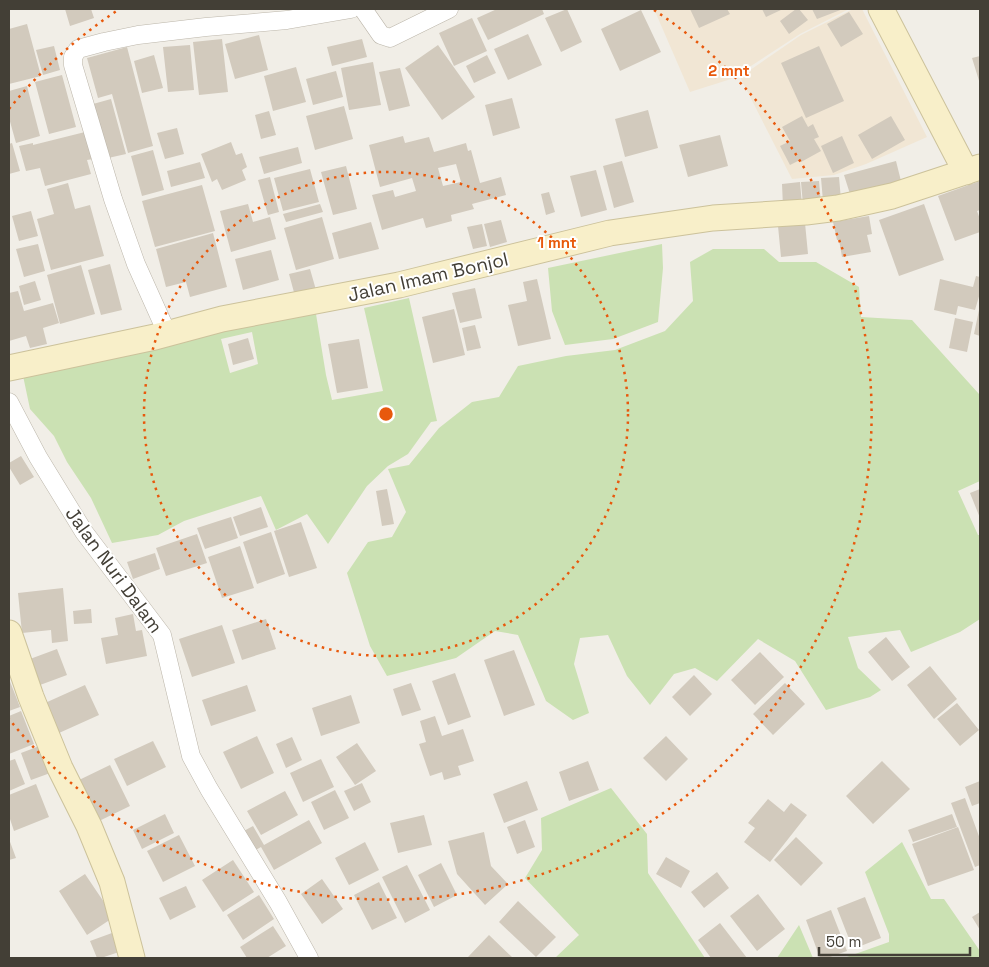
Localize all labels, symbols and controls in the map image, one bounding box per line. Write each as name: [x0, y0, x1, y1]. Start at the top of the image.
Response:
text: 2 mnt: [708, 61, 750, 80]
text: 1 mnt: [537, 233, 577, 252]
street label: Jalan Imam Bonjol: [345, 246, 511, 308]
centre of rings: [377, 405, 395, 423]
street label: Jalan Nuri Dalam: [60, 502, 168, 638]
scale bar: [819, 924, 970, 956]
text: 50 m: [826, 932, 861, 951]

